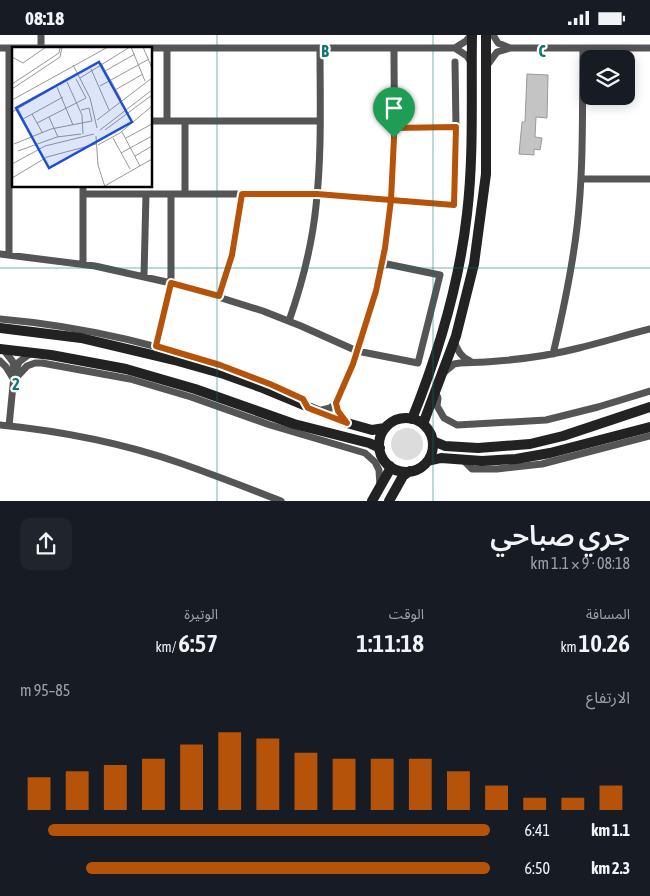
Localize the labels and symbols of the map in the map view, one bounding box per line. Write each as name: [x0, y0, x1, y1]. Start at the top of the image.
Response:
text: B: [321, 42, 329, 60]
text: C: [538, 42, 546, 60]
inset map: [12, 47, 152, 187]
pin: [373, 87, 415, 138]
text: 2: [12, 375, 20, 393]

